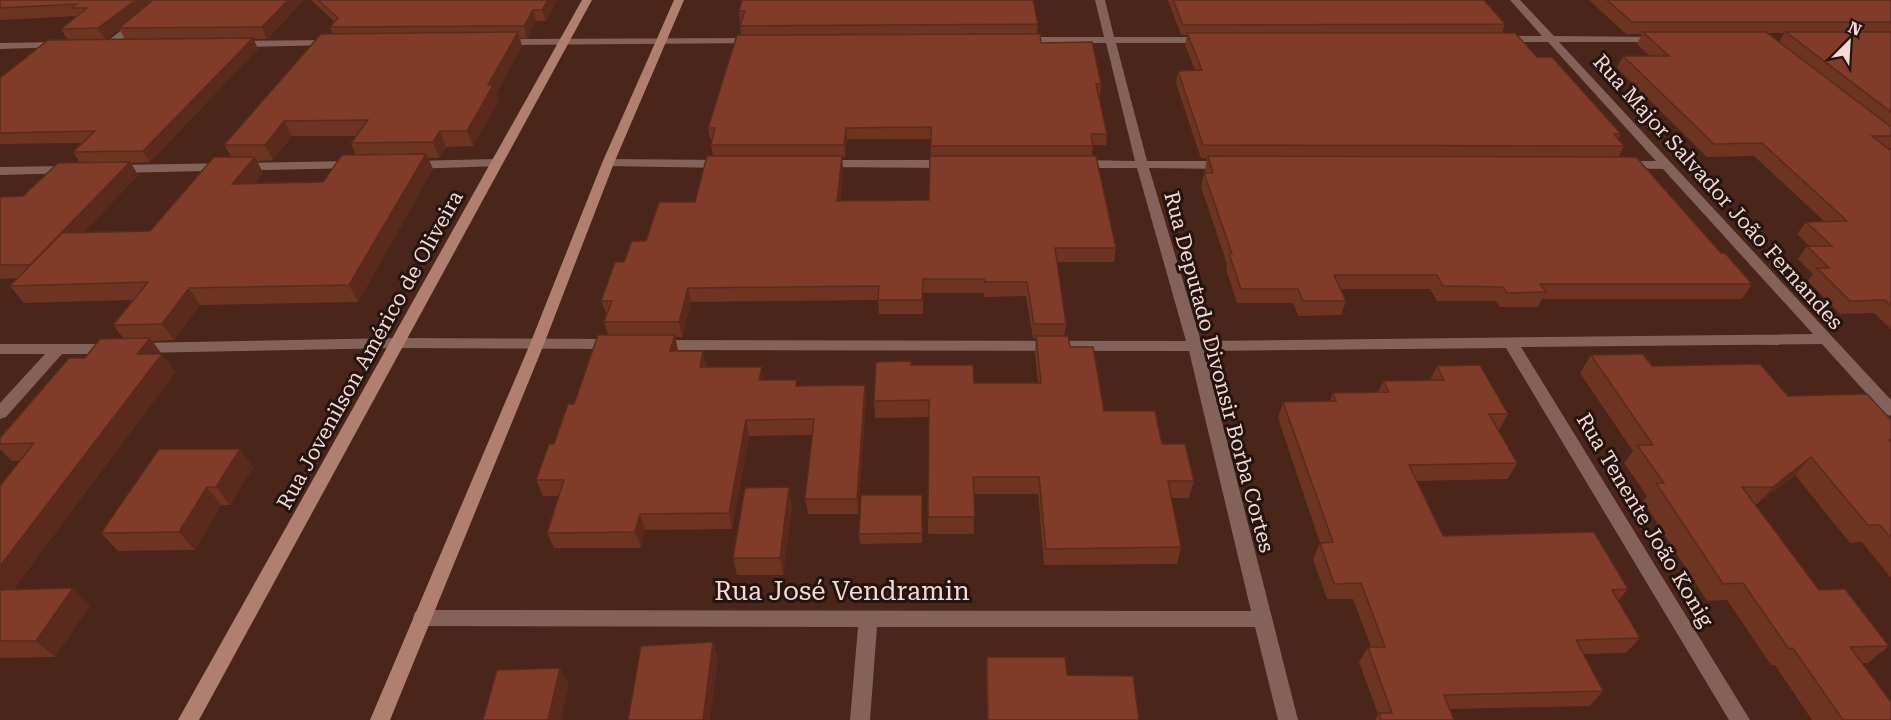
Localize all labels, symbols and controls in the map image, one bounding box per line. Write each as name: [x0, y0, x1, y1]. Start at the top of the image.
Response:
north arrow: [1819, 12, 1879, 72]
text: N: [1845, 18, 1864, 40]
street label: Rua Major Salvador João Fernandes: [1588, 50, 1848, 334]
street label: Rua Jovenilson Américo de Oliveira: [272, 186, 468, 513]
street label: Rua Deputado Divonsir Borba Cortes: [1159, 189, 1279, 555]
street label: Rua Tenente João Konig: [1572, 409, 1718, 631]
street label: Rua José Vendramin: [714, 576, 970, 606]

